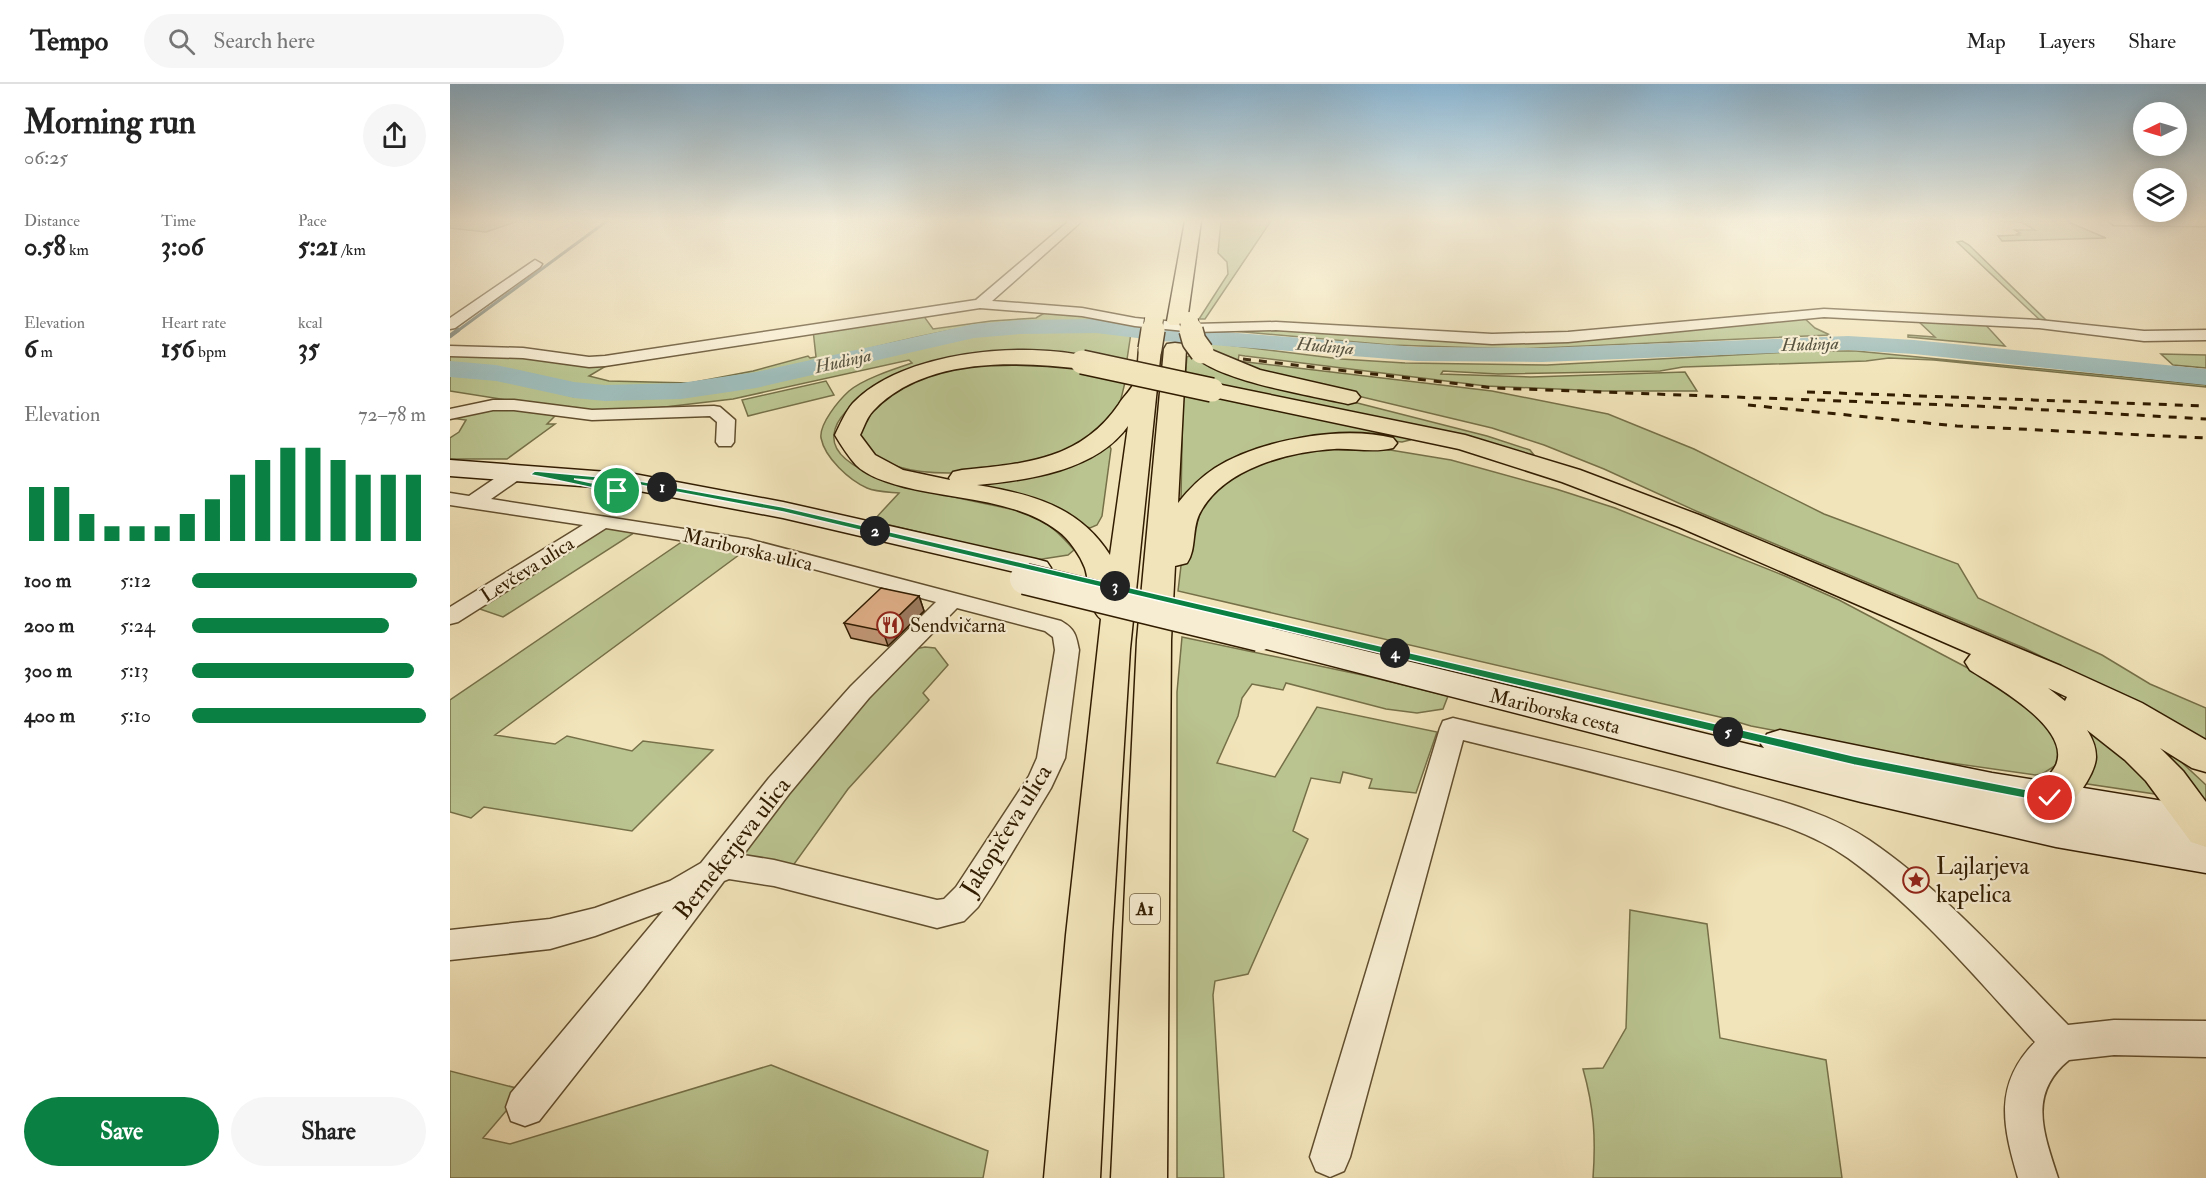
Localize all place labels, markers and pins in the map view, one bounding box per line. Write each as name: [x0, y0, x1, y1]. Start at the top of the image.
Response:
pin: [591, 465, 642, 516]
pin: 1: [647, 472, 677, 502]
pin: 2: [860, 516, 890, 546]
pin: 3: [1100, 571, 1130, 601]
restaurant icon: Sendvičarna: [875, 610, 905, 640]
place label: Sendvičarna: [910, 613, 1006, 638]
pin: 4: [1380, 638, 1410, 668]
pin: 5: [1713, 717, 1743, 747]
pin: [2024, 772, 2075, 823]
place label: Lajlarjeva kapelica: [1936, 851, 2031, 910]
place icon: Lajlarjeva kapelica: [1901, 865, 1931, 895]

